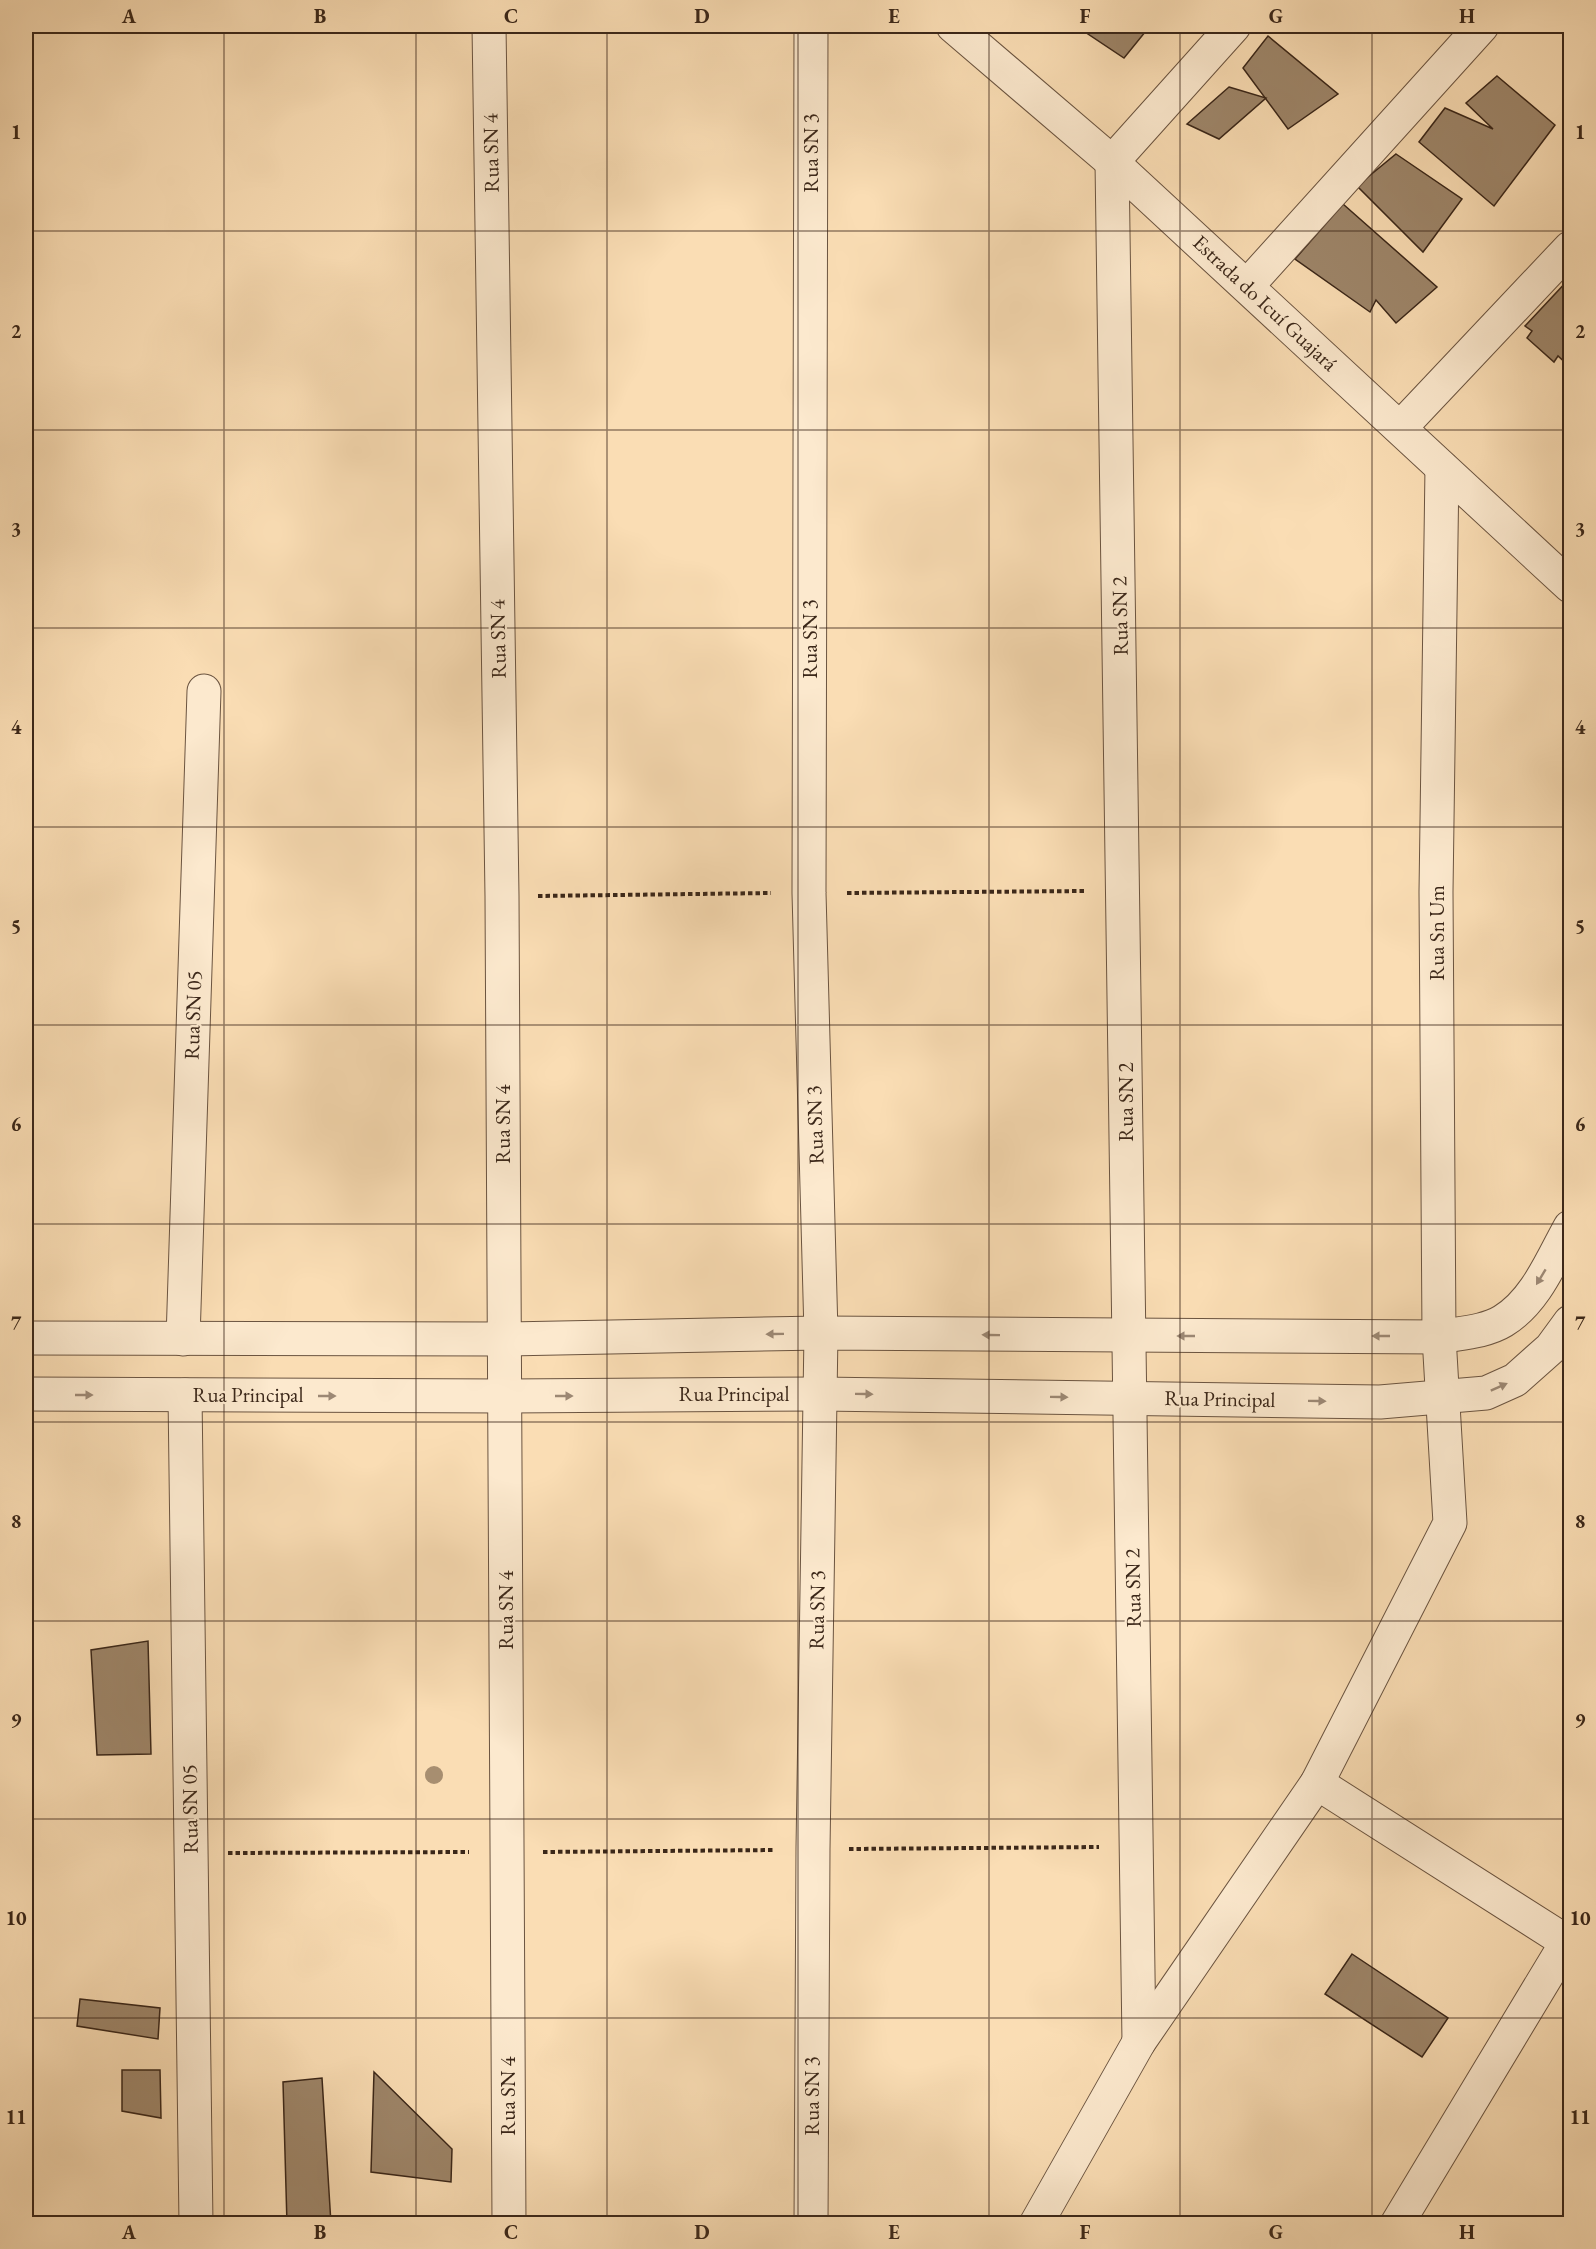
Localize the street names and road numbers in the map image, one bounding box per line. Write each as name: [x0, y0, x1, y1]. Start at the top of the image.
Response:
street label: Rua SN 4: [476, 112, 505, 193]
street label: Rua SN 3: [797, 113, 824, 193]
street label: Estrada do Icuí Guajará: [1187, 229, 1344, 377]
street label: Rua SN 2: [1105, 576, 1134, 656]
street label: Rua SN 4: [483, 598, 512, 679]
street label: Rua SN 3: [796, 599, 823, 679]
street label: Rua Sn Um: [1423, 885, 1450, 981]
street label: Rua SN 05: [177, 970, 208, 1060]
street label: Rua SN 2: [1112, 1062, 1139, 1142]
street label: Rua SN 4: [489, 1083, 516, 1164]
street label: Rua SN 3: [800, 1085, 829, 1165]
street label: Rua Principal: [678, 1380, 790, 1407]
street label: Rua Principal: [192, 1381, 304, 1408]
street label: Rua Principal: [1164, 1384, 1276, 1413]
street label: Rua SN 2: [1118, 1548, 1147, 1628]
street label: Rua SN 4: [492, 1569, 519, 1650]
street label: Rua SN 3: [802, 1570, 831, 1650]
street label: Rua SN 05: [175, 1764, 204, 1854]
street label: Rua SN 4: [494, 2055, 521, 2136]
street label: Rua SN 3: [798, 2056, 825, 2136]

